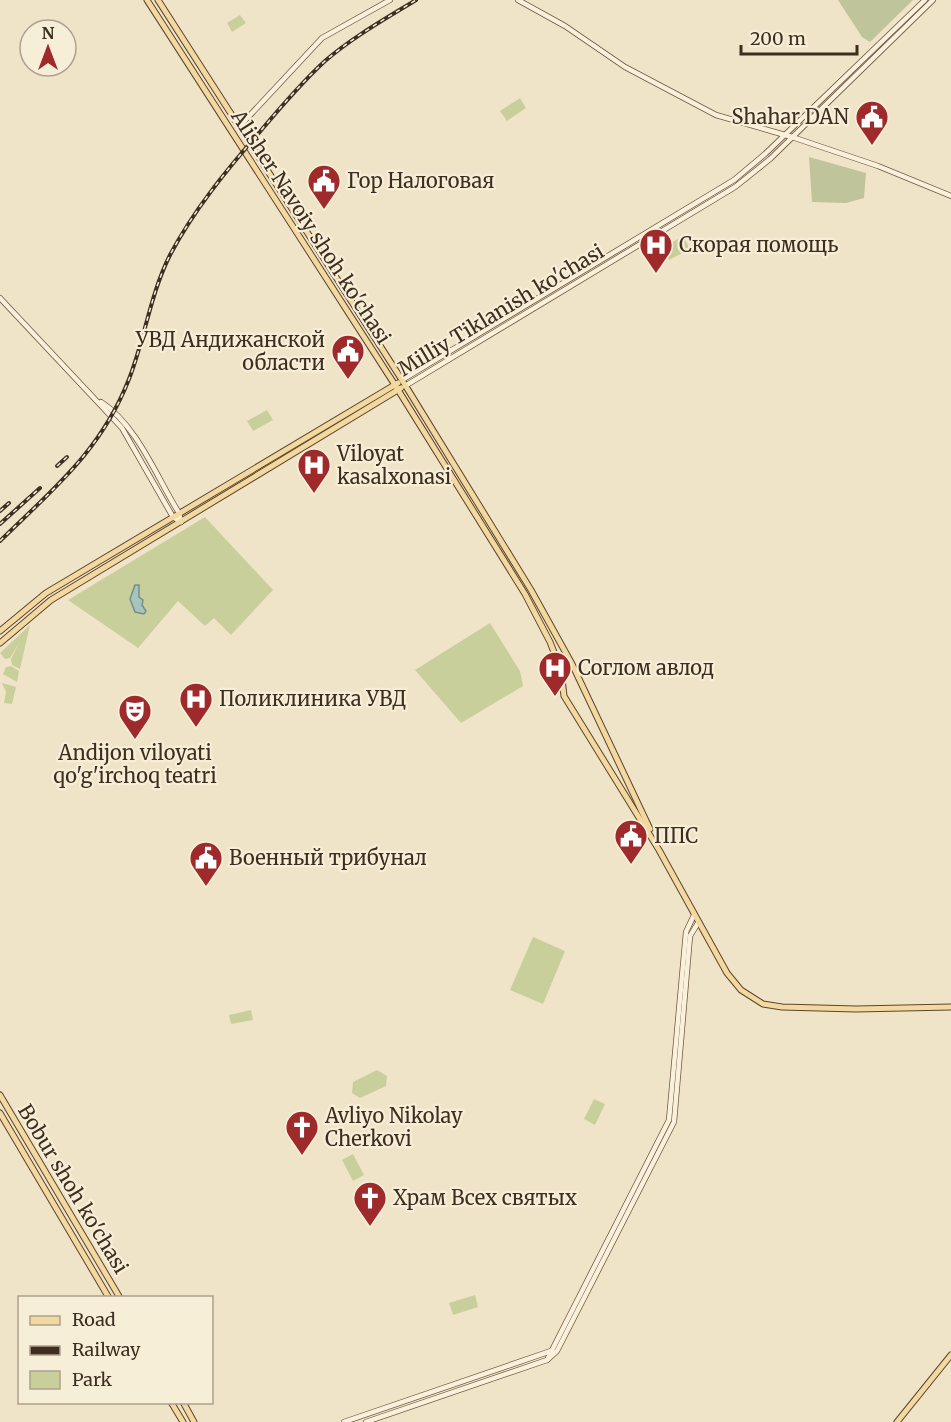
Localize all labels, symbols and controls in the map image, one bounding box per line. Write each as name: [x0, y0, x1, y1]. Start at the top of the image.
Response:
north arrow: [18, 18, 78, 78]
scale bar: [741, 18, 856, 56]
text: N: [42, 23, 55, 43]
text: 200 m: [750, 27, 806, 50]
public building icon: Shahar DAN: [854, 99, 890, 146]
street label: Alisher Navoiy shoh ko'chasi: [226, 104, 397, 349]
place label: Shahar DAN: [732, 104, 850, 129]
public building icon: Гор Налоговая: [306, 163, 342, 210]
place label: Гор Налоговая: [347, 168, 495, 193]
hospital icon: Скорая помощь: [638, 227, 674, 274]
place label: Скорая помощь: [679, 232, 838, 257]
street label: Milliy Tiklanish ko'chasi: [393, 238, 608, 381]
place label: УВД Андижанской области: [135, 327, 325, 375]
public building icon: УВД Андижанской области: [330, 333, 366, 380]
place label: Viloyat kasalxonasi: [336, 441, 451, 489]
hospital icon: Viloyat kasalxonasi: [296, 447, 332, 494]
hospital icon: Соглом авлод: [537, 650, 573, 697]
place label: Соглом авлод: [578, 655, 714, 680]
hospital icon: Поликлиника УВД: [178, 681, 214, 728]
place label: Поликлиника УВД: [219, 686, 407, 711]
theatre icon: Andijon viloyati qo'g'irchoq teatri: [117, 693, 153, 740]
place label: Andijon viloyati qo'g'irchoq teatri: [53, 740, 217, 788]
public building icon: ППС: [613, 818, 649, 865]
place label: ППС: [654, 823, 698, 848]
public building icon: Военный трибунал: [188, 840, 224, 887]
place label: Военный трибунал: [229, 845, 427, 870]
street label: Bobur shoh ko'chasi: [13, 1100, 134, 1278]
place label: Avliyo Nikolay Cherkovi: [324, 1103, 463, 1151]
church icon: Avliyo Nikolay Cherkovi: [284, 1109, 320, 1156]
church icon: Храм Всех святых: [352, 1180, 388, 1227]
place label: Храм Всех святых: [393, 1185, 577, 1210]
legend: [18, 1296, 213, 1404]
text: Road: [72, 1308, 116, 1331]
text: Railway: [72, 1338, 141, 1361]
text: Park: [72, 1368, 113, 1391]

